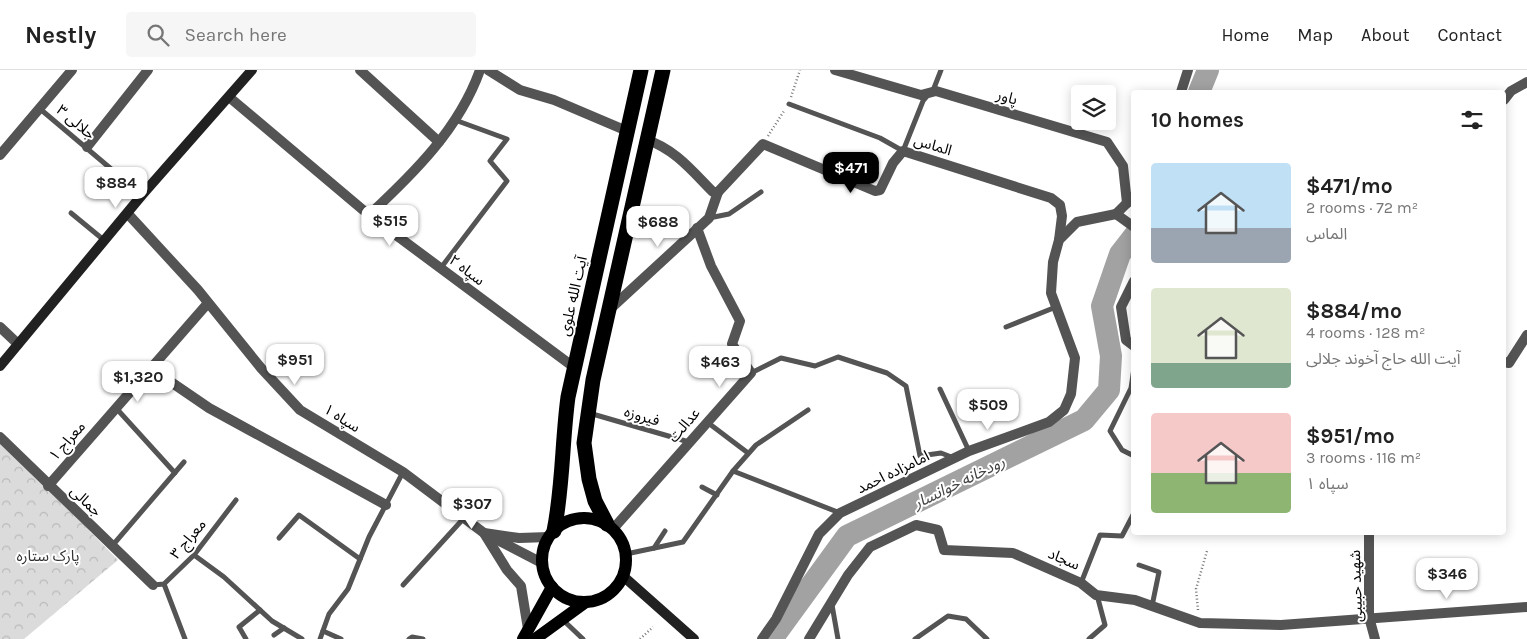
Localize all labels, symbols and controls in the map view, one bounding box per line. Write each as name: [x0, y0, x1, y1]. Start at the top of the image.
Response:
search box: [126, 12, 476, 57]
text: Nestly: [25, 21, 96, 49]
icon: search: [144, 21, 172, 49]
text: Search here: [184, 24, 287, 46]
text: Home: [1221, 24, 1269, 46]
text: Map: [1297, 24, 1333, 46]
text: About: [1361, 24, 1410, 46]
text: Contact: [1438, 24, 1502, 46]
street label: پاور: [993, 85, 1020, 110]
map controls: [1071, 85, 1116, 130]
button: layers: [1071, 85, 1116, 130]
street label: جلالی ۳: [53, 101, 99, 143]
icon: filters: [1458, 106, 1486, 134]
text: 10 homes: [1151, 108, 1244, 132]
street label: الماس: [912, 131, 954, 159]
pin: $471: [821, 152, 881, 194]
text: $471: [834, 158, 868, 177]
pin: $884: [86, 166, 146, 209]
text: $884: [95, 173, 137, 192]
text: $471/mo: [1306, 174, 1393, 198]
icon: home: [1191, 183, 1251, 243]
text: 2 rooms · 72 m²: [1306, 198, 1418, 217]
pin: $515: [360, 204, 420, 247]
pin: $688: [628, 206, 688, 248]
text: $515: [372, 211, 408, 230]
text: $688: [637, 212, 679, 231]
text: الماس: [1306, 224, 1347, 243]
street label: سپاه ۲: [445, 251, 489, 290]
street label: آیت الله علوی: [555, 254, 591, 338]
text: $884/mo: [1306, 299, 1402, 323]
icon: home: [1191, 308, 1251, 368]
text: 4 rooms · 128 m²: [1306, 323, 1425, 342]
pin: $951: [265, 344, 325, 386]
pin: $463: [690, 346, 750, 388]
text: آیت الله حاج آخوند جلالی: [1306, 349, 1461, 368]
text: $951: [277, 350, 313, 369]
text: $463: [700, 352, 740, 371]
pin: $1,320: [97, 360, 179, 403]
text: $1,320: [113, 367, 163, 386]
pin: $509: [958, 388, 1018, 431]
text: $509: [968, 395, 1008, 414]
street label: سپاه ۱: [320, 400, 364, 437]
street label: فیروزه: [622, 402, 662, 430]
street label: عدالت: [664, 404, 704, 446]
street label: معراج ۱: [45, 418, 91, 466]
text: $951/mo: [1306, 424, 1395, 448]
icon: home: [1191, 433, 1251, 493]
street label: امامزاده احمد: [854, 447, 932, 497]
text: 3 rooms · 116 m²: [1306, 448, 1421, 467]
water label: رودخانه خوانسار: [908, 452, 1008, 513]
text: سپاه ۱: [1306, 474, 1349, 493]
street label: جمالی: [66, 482, 106, 520]
pin: $307: [442, 488, 502, 530]
text: $307: [452, 494, 492, 513]
street label: معراج ۳: [166, 515, 212, 565]
street label: سجاد: [1045, 544, 1083, 574]
park label: پارک ستاره: [16, 547, 80, 566]
street label: شهید حبیبی: [1346, 549, 1366, 622]
pin: $346: [1417, 558, 1477, 600]
text: $346: [1427, 564, 1467, 583]

